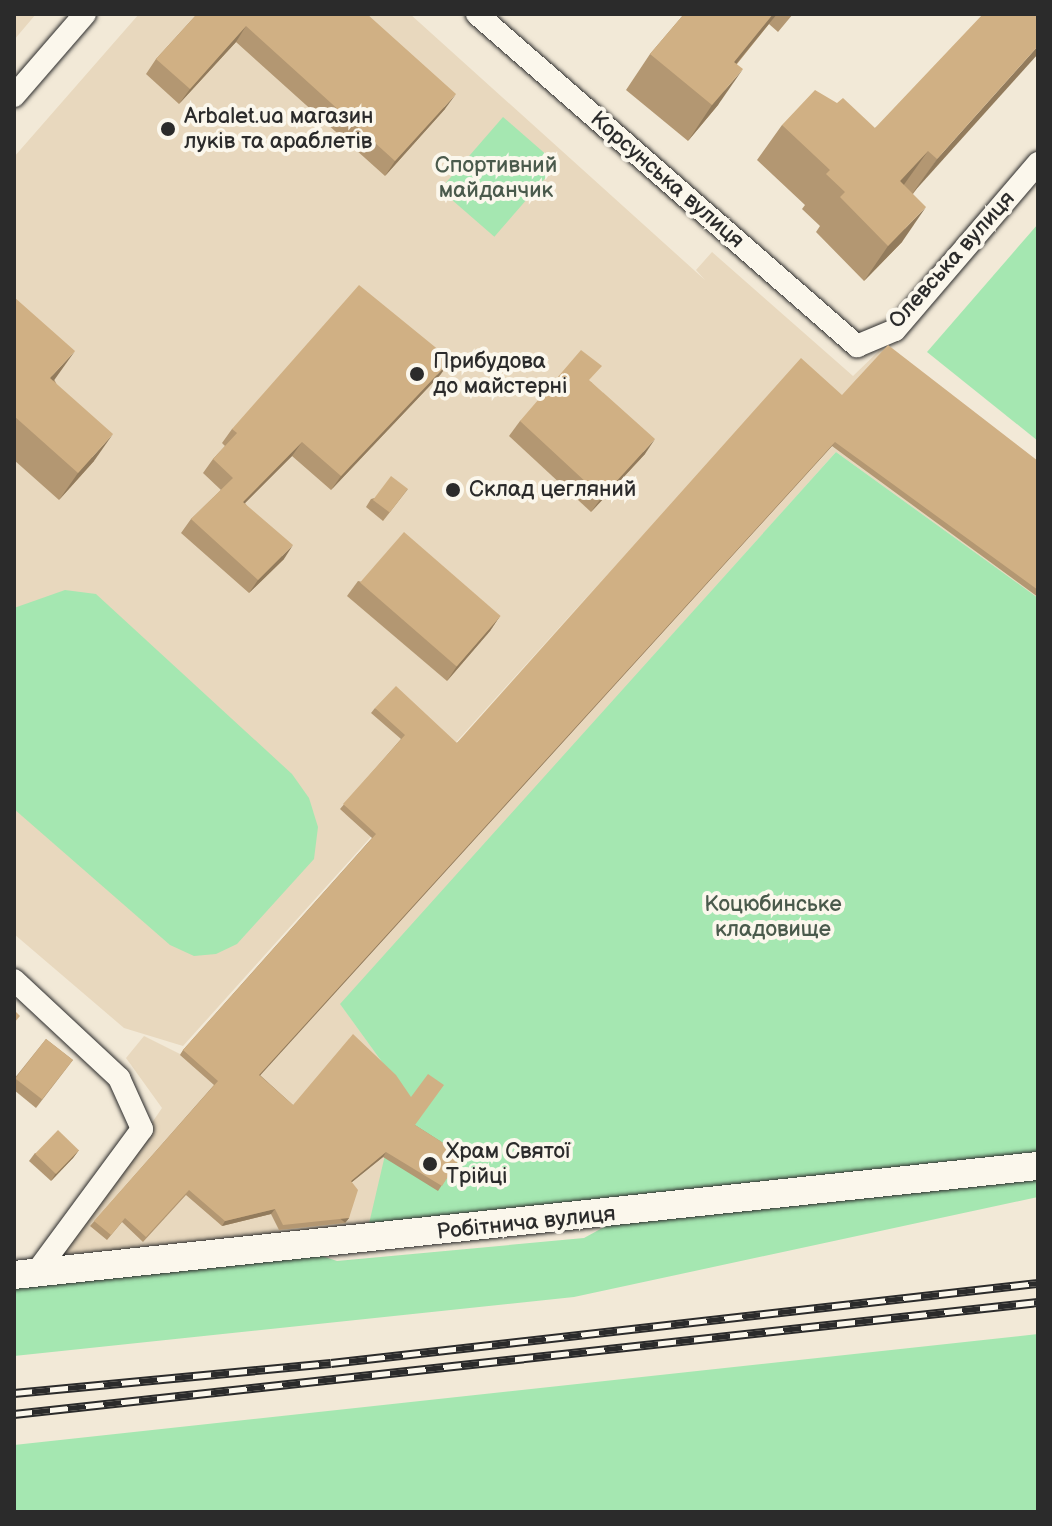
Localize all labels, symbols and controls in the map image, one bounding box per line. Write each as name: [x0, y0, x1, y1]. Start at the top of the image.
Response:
place label: Arbalet.ua магазин луків та араблетів: [184, 103, 374, 154]
street label: Корсунська вулиця: [585, 106, 749, 254]
marker: Arbalet.ua магазин луків та араблетів: [159, 120, 177, 138]
park label: Спортивний майданчик: [435, 152, 557, 204]
street label: Олевська вулиця: [883, 186, 1021, 334]
place label: Прибудова до майстерні: [433, 348, 567, 400]
marker: Прибудова до майстерні: [408, 365, 426, 383]
place label: Склад цегляний: [469, 477, 636, 503]
marker: Склад цегляний: [444, 481, 462, 499]
park label: Коцюбинське кладовище: [704, 891, 842, 942]
place label: Храм Святої Трійці: [446, 1138, 570, 1190]
marker: Храм Святої Трійці: [421, 1155, 439, 1173]
street label: Робітнича вулиця: [435, 1200, 617, 1246]

